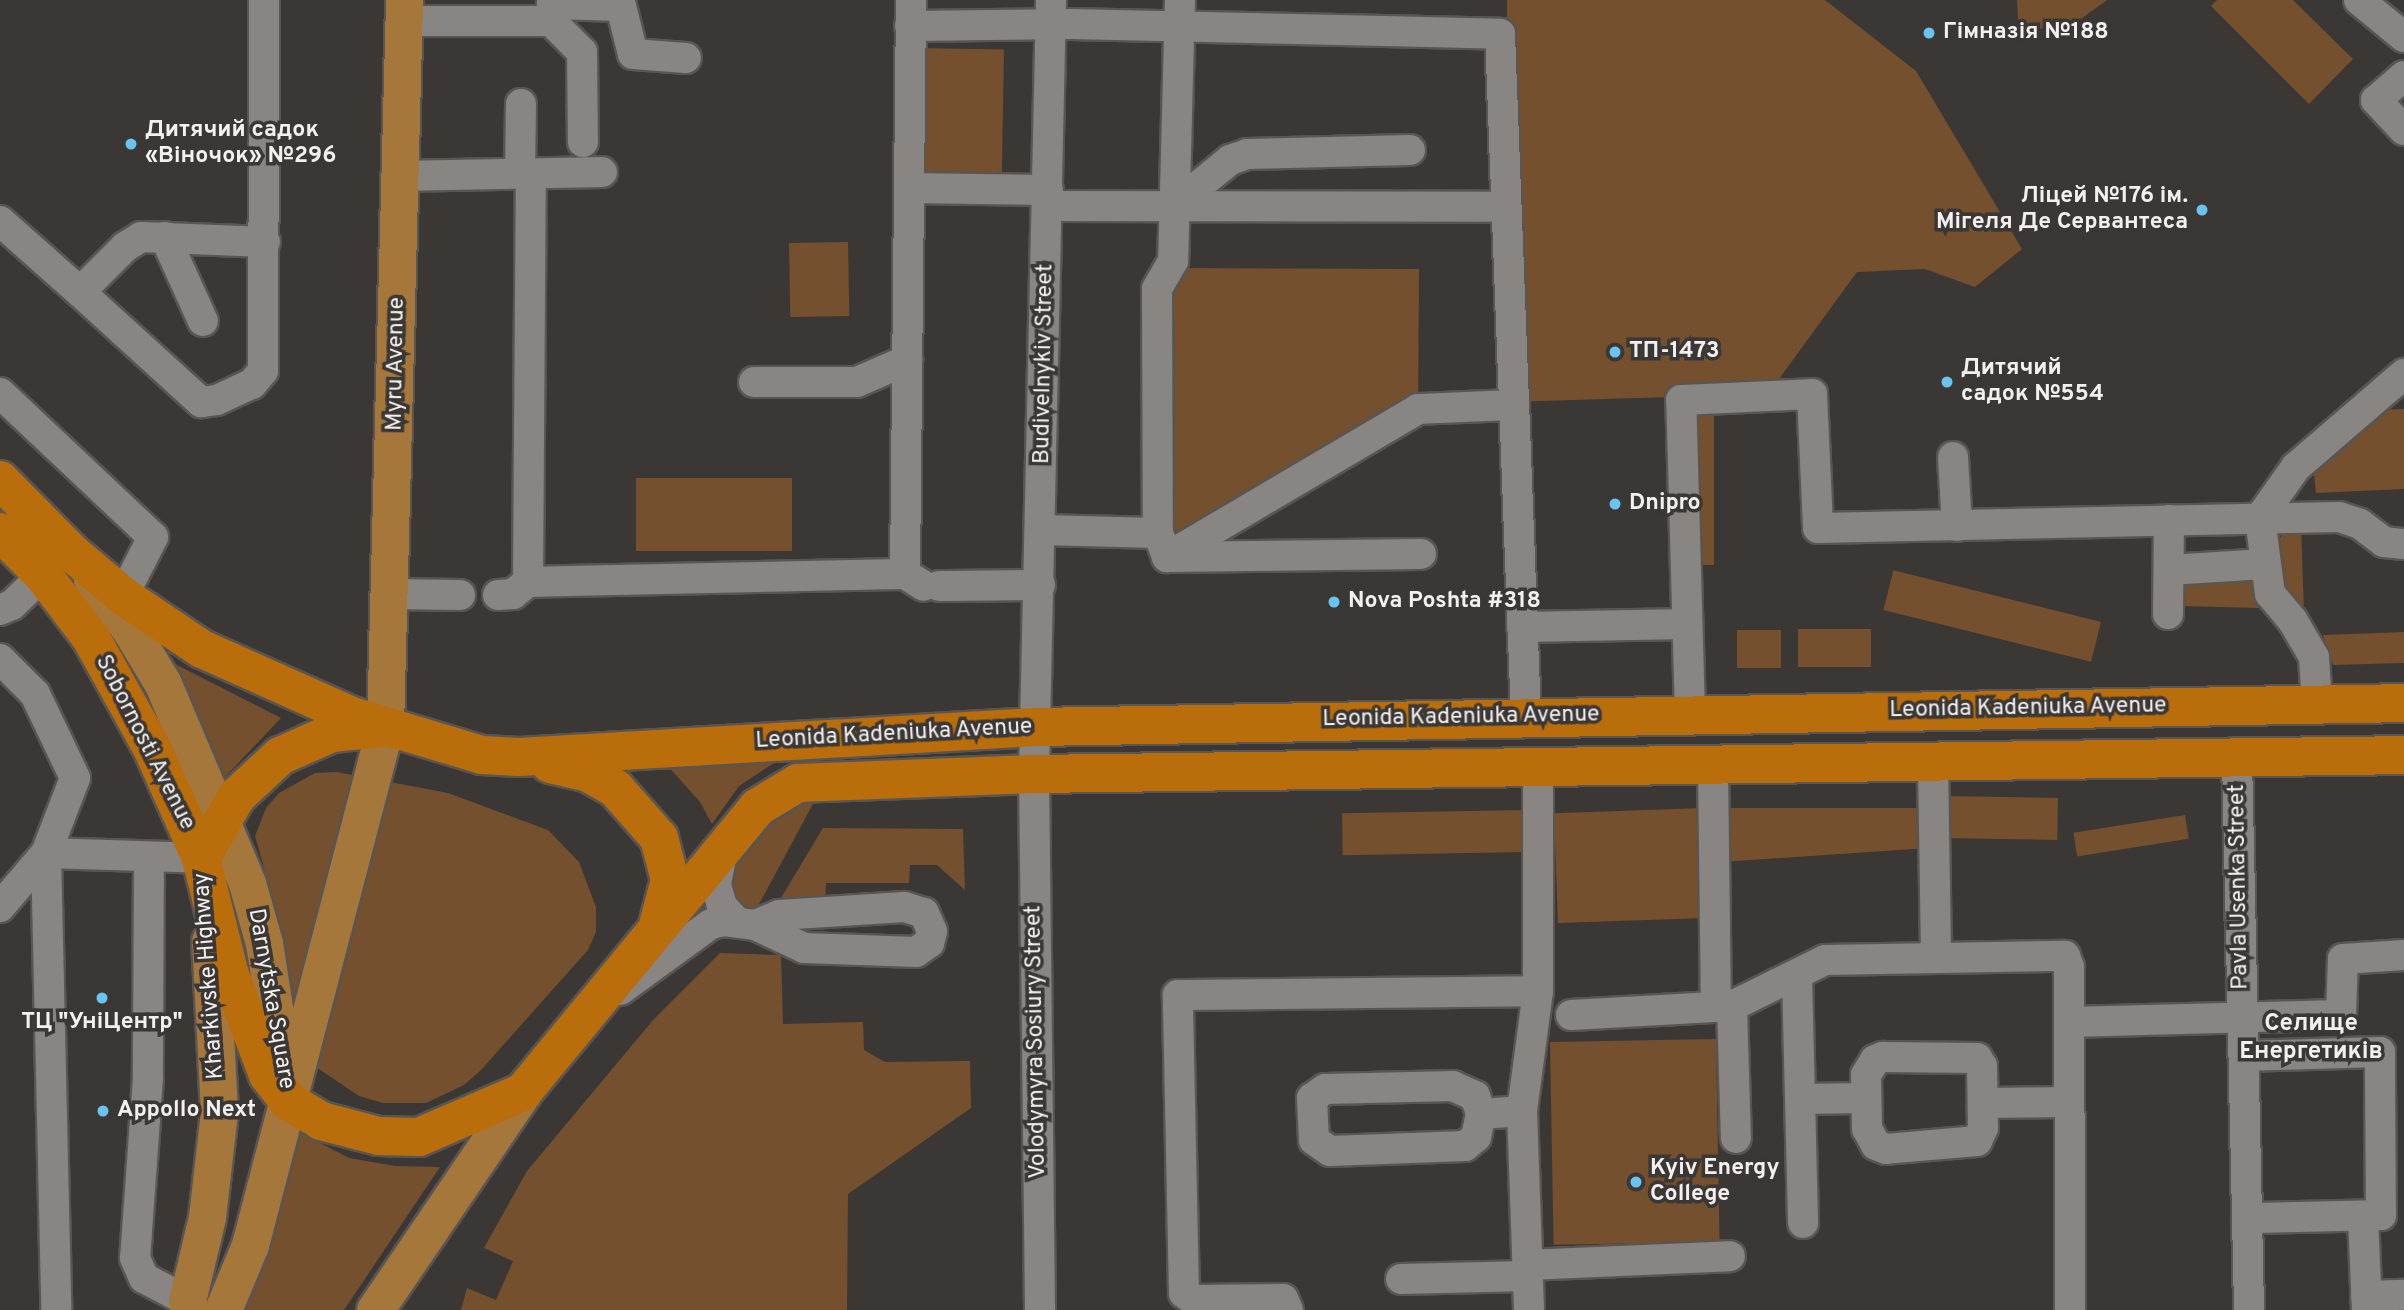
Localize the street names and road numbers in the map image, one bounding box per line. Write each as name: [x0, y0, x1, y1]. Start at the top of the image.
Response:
street label: Budivelnykiv Street: [1029, 264, 1061, 464]
street label: Myru Avenue: [382, 296, 412, 432]
street label: Sobornosti Avenue: [88, 650, 200, 836]
street label: Leonida Kadeniuka Avenue: [1889, 693, 2167, 725]
street label: Leonida Kadeniuka Avenue: [1322, 702, 1600, 734]
street label: Leonida Kadeniuka Avenue: [754, 714, 1034, 756]
street label: Pavla Usenka Street: [2224, 784, 2256, 990]
street label: Kharkivske Highway: [189, 872, 231, 1080]
street label: Volodymyra Sosiury Street: [1021, 905, 1053, 1179]
street label: Darnytska Square: [241, 907, 299, 1091]

